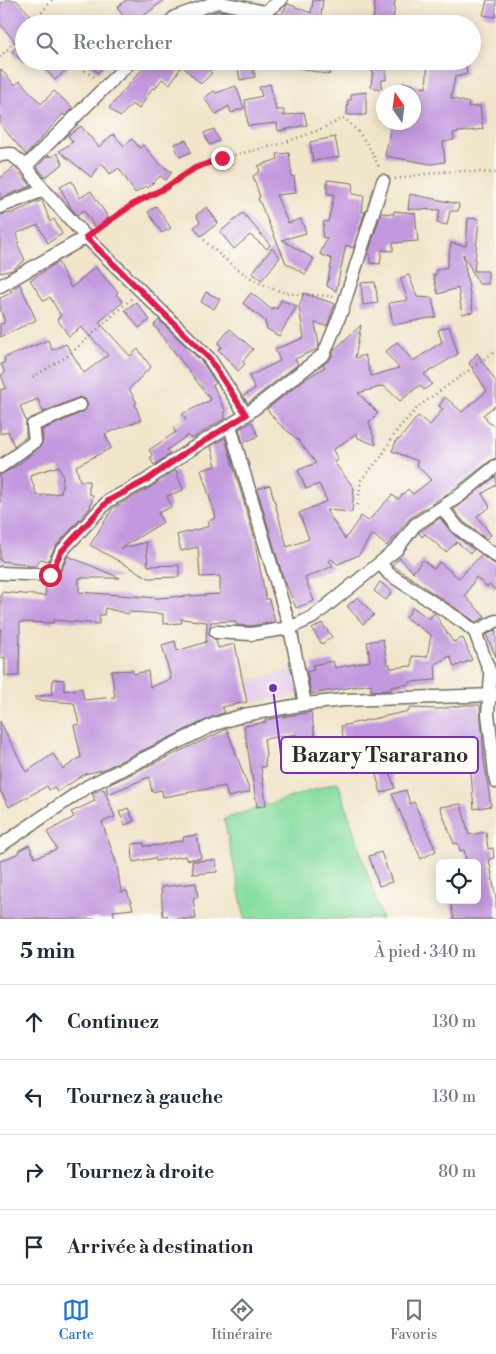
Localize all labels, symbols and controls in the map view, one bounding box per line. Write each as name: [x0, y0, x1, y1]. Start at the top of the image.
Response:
search box: [15, 15, 481, 70]
icon: search: [33, 29, 61, 57]
text: Rechercher: [73, 31, 172, 55]
north arrow: [376, 85, 421, 130]
route end: [211, 147, 234, 170]
route start: [39, 564, 62, 587]
callout: Bazary Tsararano: [281, 737, 478, 773]
text: Bazary Tsararano: [292, 743, 468, 769]
map controls: [436, 859, 481, 904]
button: locate: [436, 859, 481, 904]
text: 5 min: [20, 939, 75, 965]
text: À pied · 340 m: [374, 942, 476, 962]
icon: ahead: [20, 1008, 48, 1036]
text: Continuez: [67, 1010, 159, 1034]
text: 130 m: [432, 1012, 476, 1032]
icon: left: [20, 1083, 48, 1111]
text: Tournez à gauche: [67, 1085, 223, 1109]
text: 130 m: [432, 1087, 476, 1107]
icon: right: [20, 1158, 48, 1186]
text: Tournez à droite: [67, 1160, 214, 1184]
text: 80 m: [438, 1162, 476, 1182]
icon: arrive: [20, 1233, 48, 1261]
text: Arrivée à destination: [67, 1235, 253, 1259]
tab: Carte: [59, 1296, 94, 1344]
tab: Itinéraire: [212, 1296, 273, 1344]
tab: Favoris: [390, 1296, 437, 1344]

